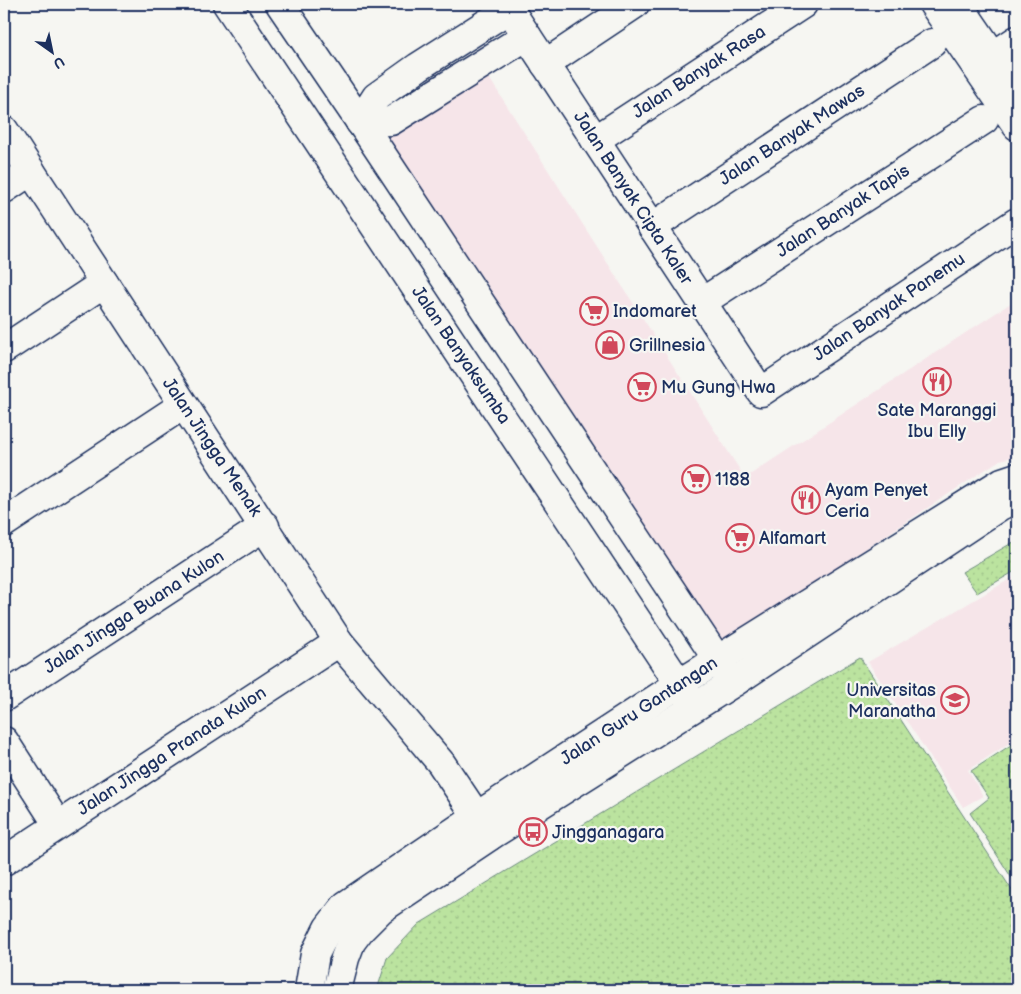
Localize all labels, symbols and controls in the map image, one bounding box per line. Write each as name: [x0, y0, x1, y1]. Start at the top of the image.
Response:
street label: Jalan Banyak Rasa: [628, 21, 770, 123]
north arrow: [28, 28, 78, 78]
text: U: [50, 53, 68, 72]
street label: Jalan Banyak Mawas: [715, 80, 869, 190]
street label: Jalan Banyak Cipta Kaler: [569, 107, 697, 289]
street label: Jalan Banyak Tapis: [772, 160, 914, 262]
street label: Jalan Banyak Panemu: [809, 248, 969, 366]
street label: Jalan Banyaksumba: [407, 282, 515, 428]
supermarket icon: Indomaret: [579, 296, 609, 326]
place label: Indomaret: [613, 301, 697, 322]
shop icon: Grillnesia: [595, 330, 625, 360]
place label: Grillnesia: [629, 335, 705, 356]
restaurant icon: Sate Maranggi Ibu Elly: [922, 367, 952, 397]
supermarket icon: Mu Gung Hwa: [627, 372, 657, 402]
street label: Jalan Jingga Menak: [158, 374, 266, 520]
place label: Mu Gung Hwa: [661, 377, 776, 398]
place label: Sate Maranggi Ibu Elly: [878, 400, 996, 442]
supermarket icon: 1188: [681, 464, 711, 494]
place label: 1188: [715, 469, 750, 490]
place label: Ayam Penyet Ceria: [825, 480, 928, 522]
restaurant icon: Ayam Penyet Ceria: [791, 485, 821, 515]
supermarket icon: Alfamart: [725, 523, 755, 553]
place label: Alfamart: [759, 528, 827, 549]
street label: Jalan Jingga Buana Kulon: [40, 546, 228, 678]
street label: Jalan Guru Gantangan: [556, 652, 722, 770]
place label: Universitas Maranatha: [846, 680, 936, 722]
street label: Jalan Jingga Pranata Kulon: [74, 682, 270, 820]
school or university icon: Universitas Maranatha: [940, 685, 970, 715]
bus stop icon: Jingganagara: [518, 817, 548, 847]
place label: Jingganagara: [552, 822, 664, 843]

